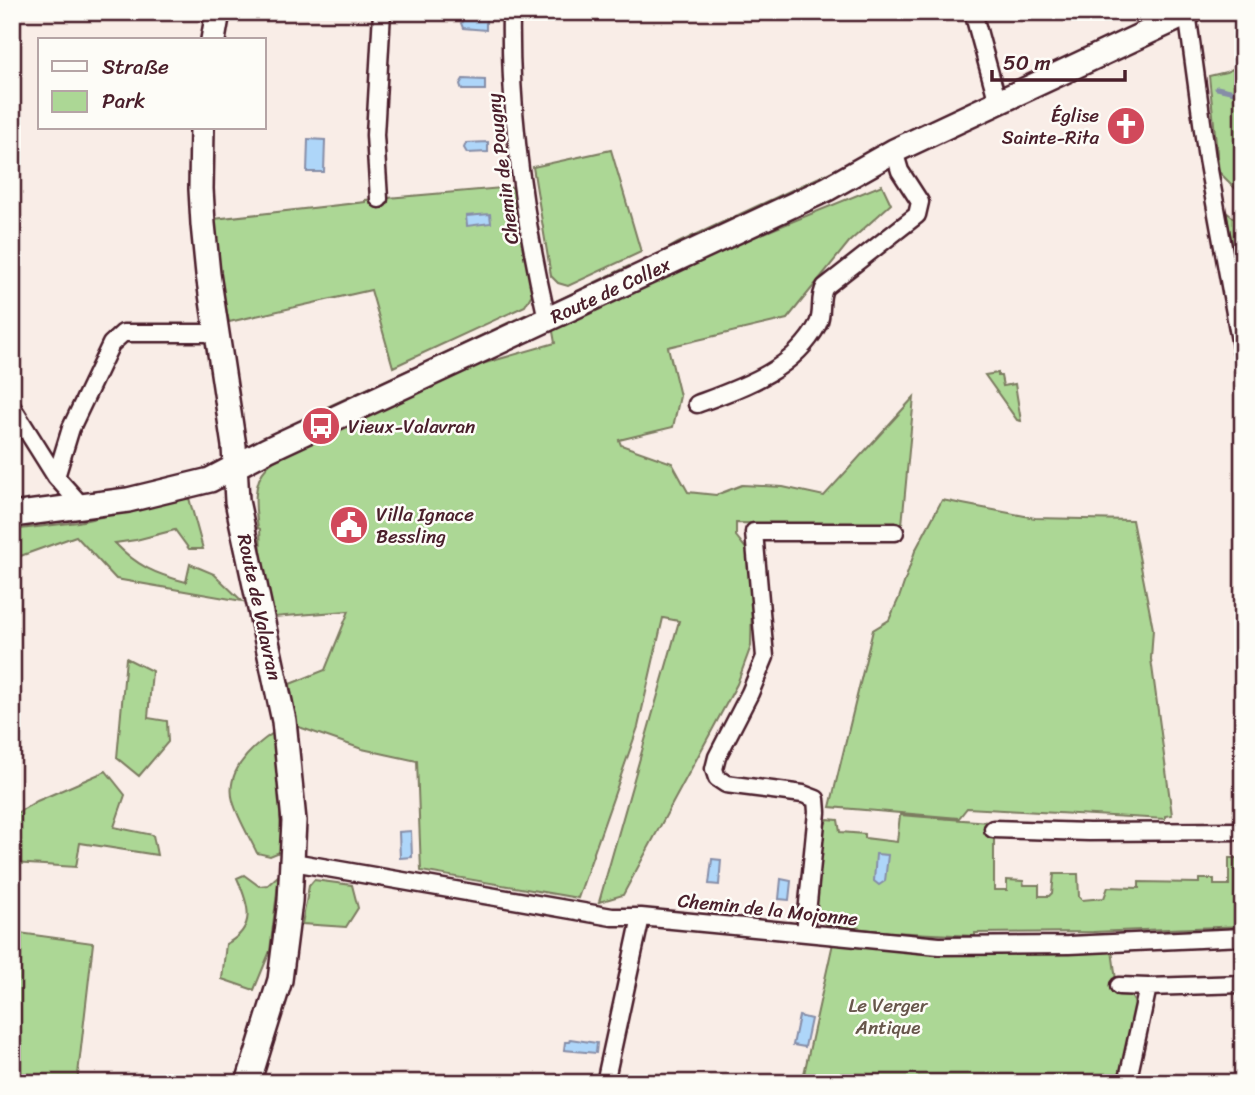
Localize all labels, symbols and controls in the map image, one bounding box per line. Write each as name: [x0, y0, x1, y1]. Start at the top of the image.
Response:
legend: [38, 38, 266, 130]
scale bar: [992, 38, 1126, 82]
text: 50 m: [1003, 44, 1051, 82]
text: Straße: [102, 48, 169, 86]
text: Park: [102, 82, 145, 120]
street label: Chemin de Pougny: [477, 91, 528, 246]
place label: Église Sainte-Rita: [1002, 99, 1099, 154]
church icon: Église Sainte-Rita: [1105, 105, 1147, 147]
street label: Route de Collex: [544, 248, 676, 333]
bus stop icon: Vieux-Valavran: [300, 405, 342, 447]
place label: Vieux-Valavran: [348, 410, 475, 443]
place label: Villa Ignace Bessling: [376, 498, 474, 553]
public building icon: Villa Ignace Bessling: [328, 504, 370, 546]
street label: Route de Valavran: [228, 531, 291, 684]
street label: Chemin de la Mojonne: [676, 884, 860, 935]
park label: Le Verger Antique: [849, 989, 929, 1044]

